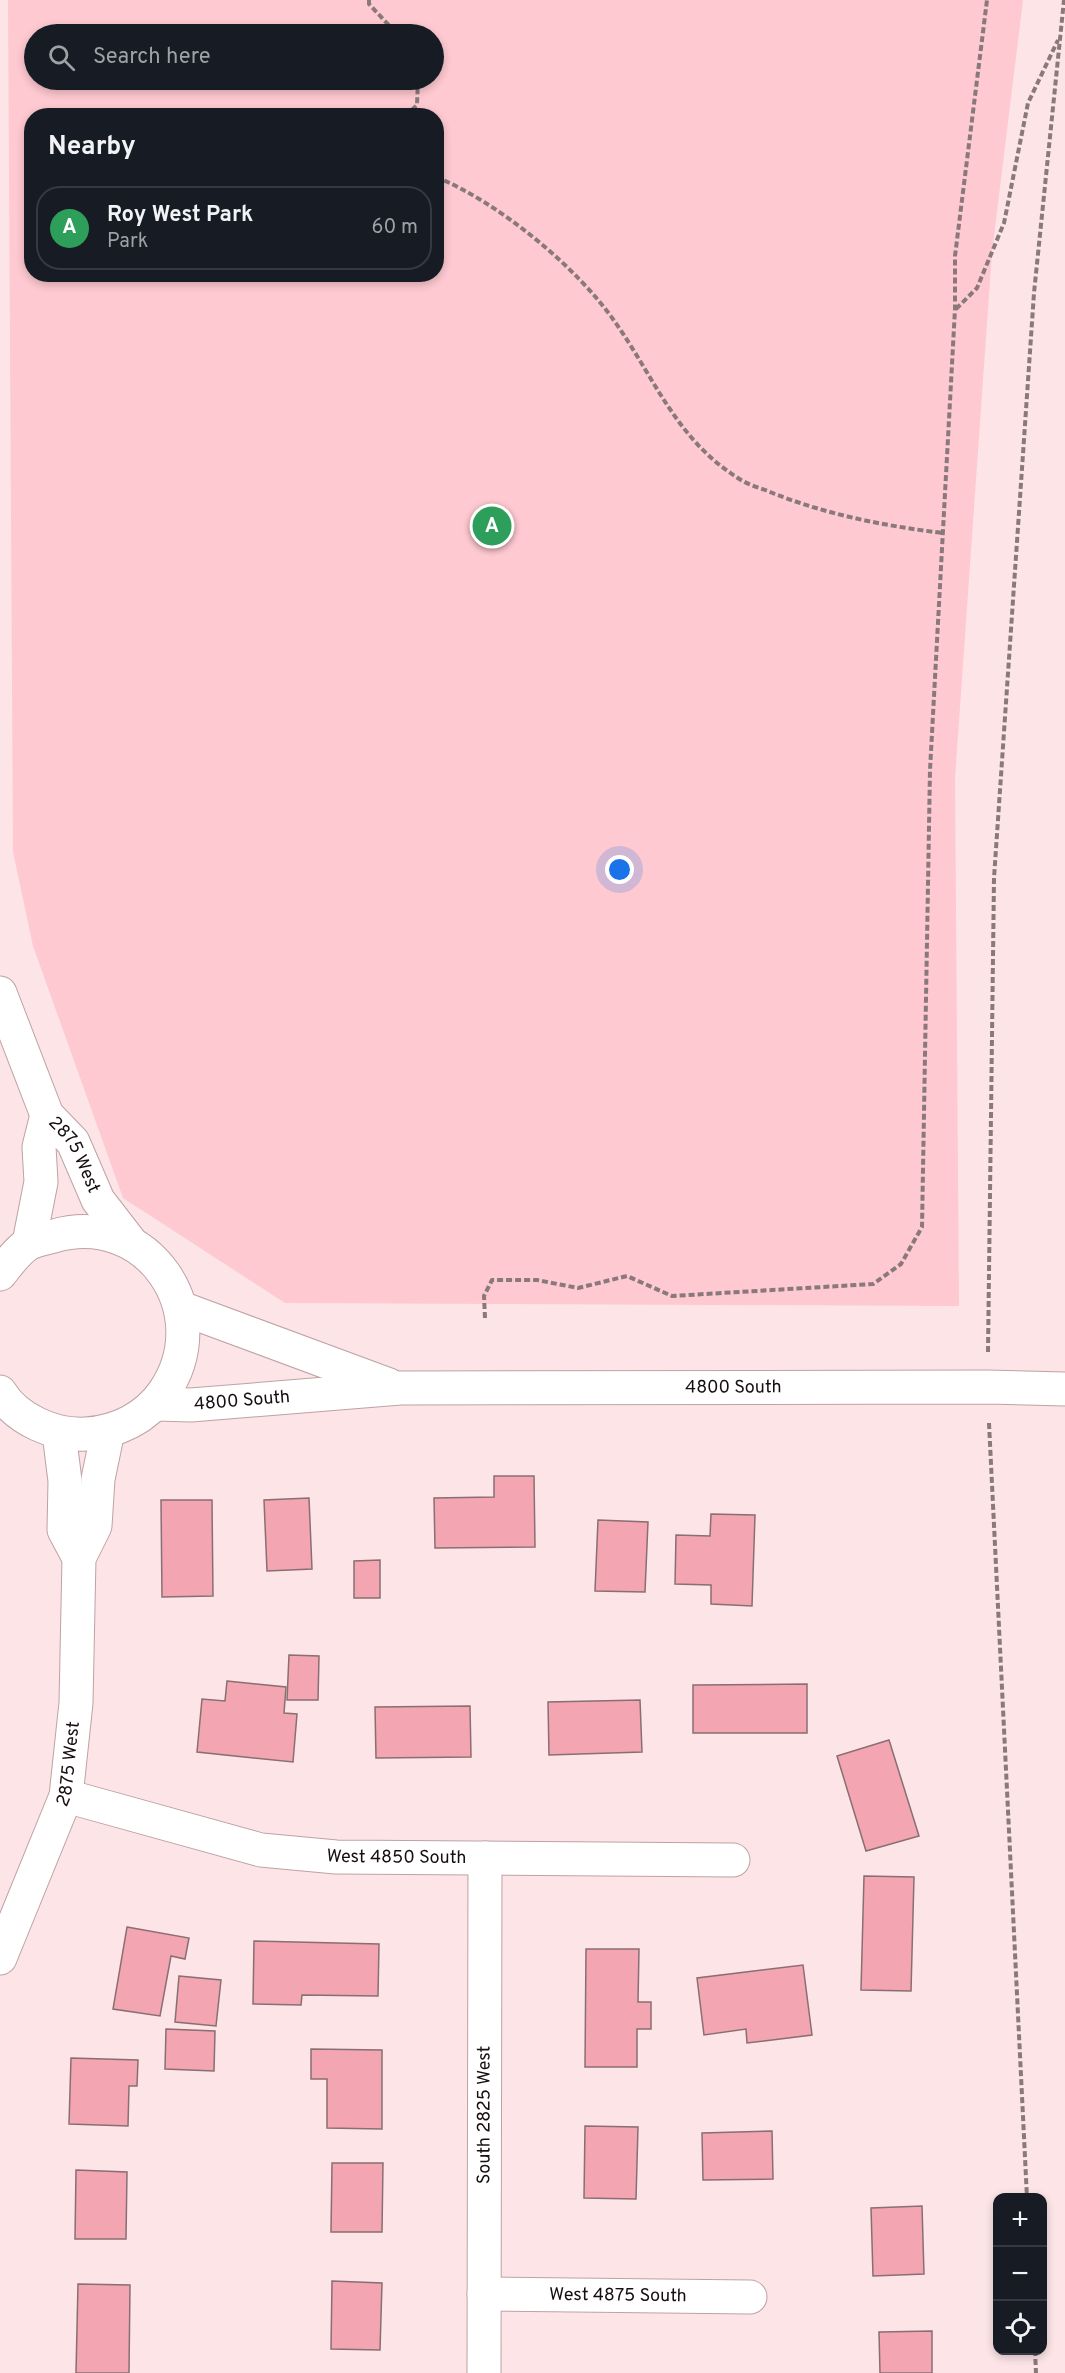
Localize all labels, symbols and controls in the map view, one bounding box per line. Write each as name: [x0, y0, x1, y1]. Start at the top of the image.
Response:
search box: [24, 24, 444, 90]
icon: search: [45, 41, 78, 74]
text: Search here: [93, 44, 211, 71]
text: Nearby: [48, 131, 136, 164]
text: Roy West Park: [107, 202, 253, 229]
text: A: [62, 215, 77, 241]
text: 60 m: [372, 215, 418, 241]
text: Park: [107, 229, 148, 255]
pin: A: [472, 504, 512, 548]
your location: [605, 855, 634, 884]
street label: 2875 West: [43, 1112, 105, 1197]
street label: 4800 South: [685, 1376, 782, 1399]
street label: 4800 South: [193, 1385, 291, 1416]
street label: 2875 West: [51, 1720, 85, 1810]
street label: West 4850 South: [325, 1845, 466, 1869]
street label: South 2825 West: [473, 2046, 496, 2184]
map controls: [993, 2193, 1047, 2355]
button: +: [993, 2193, 1047, 2247]
button: −: [993, 2247, 1047, 2301]
street label: West 4875 South: [549, 2283, 687, 2308]
button: locate: [993, 2301, 1047, 2355]

